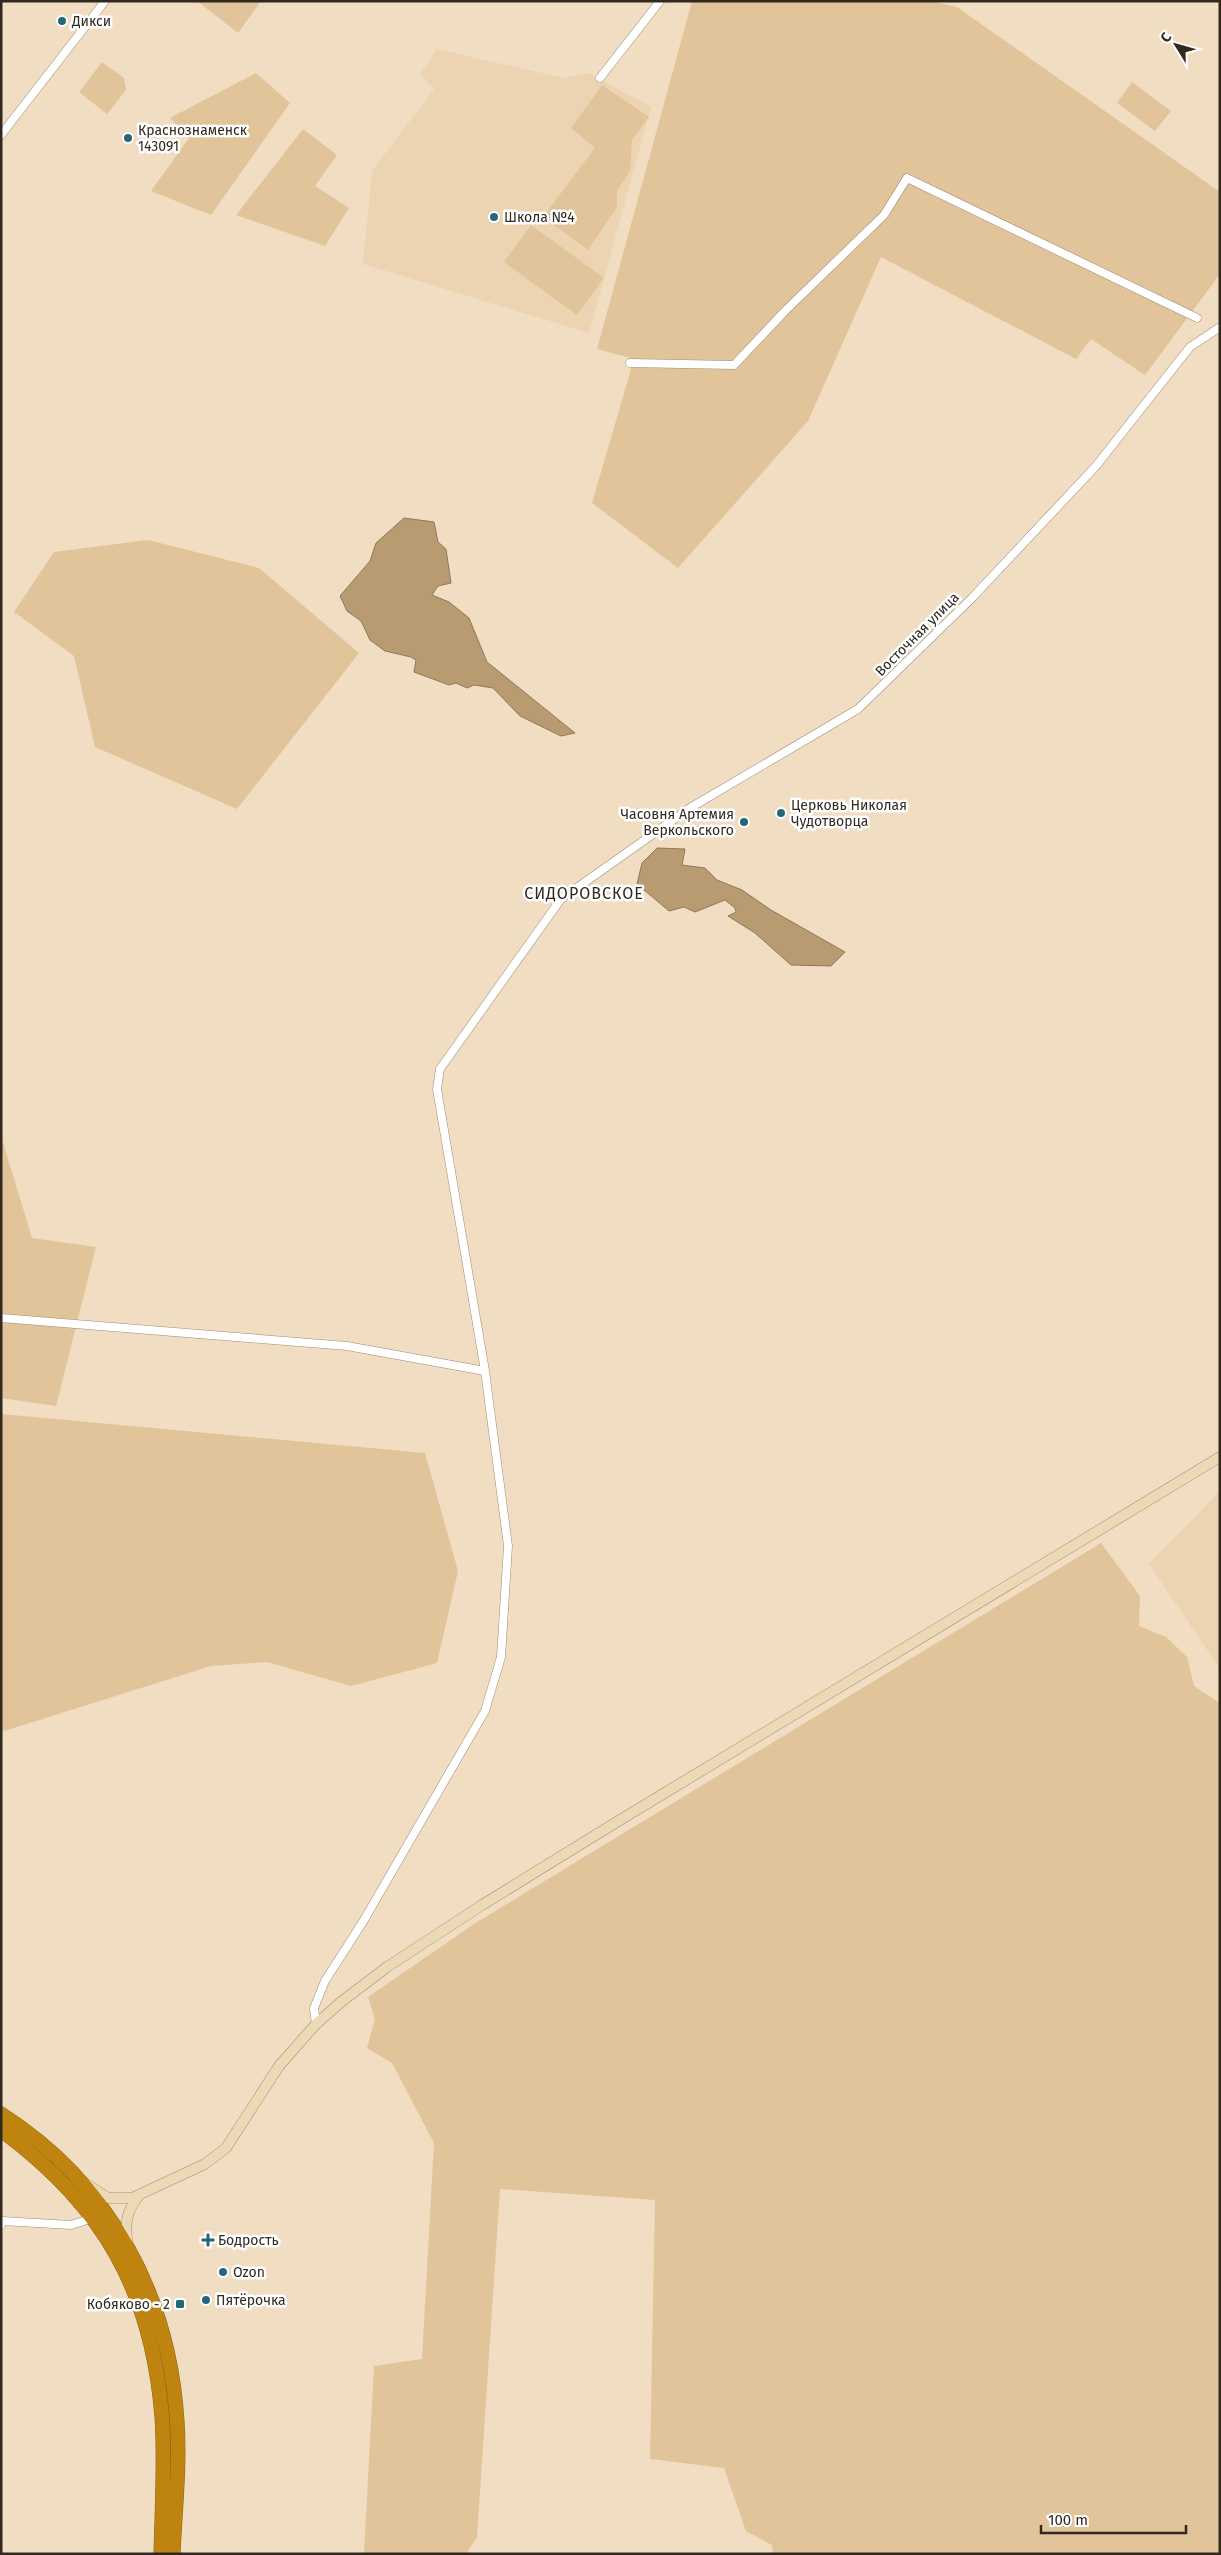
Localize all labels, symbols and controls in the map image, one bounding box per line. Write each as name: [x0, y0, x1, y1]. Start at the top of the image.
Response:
place label: Дикси: [71, 13, 111, 30]
marker: Дикси: [56, 15, 68, 27]
north arrow: [1151, 20, 1201, 70]
text: С: [1157, 29, 1175, 46]
place label: Краснознаменск 143091: [138, 122, 248, 155]
marker: Краснознаменск 143091: [122, 132, 134, 144]
place label: Школа №4: [504, 209, 575, 226]
marker: Школа №4: [488, 211, 500, 223]
street label: Восточная улица: [872, 589, 963, 680]
place label: Церковь Николая Чудотворца: [791, 797, 907, 830]
place label: Часовня Артемия Веркольского: [621, 806, 734, 839]
marker: Церковь Николая Чудотворца: [775, 807, 787, 819]
marker: Часовня Артемия Веркольского: [738, 816, 750, 828]
district label: СИДОРОВСКОЕ: [524, 884, 644, 903]
place label: Бодрость: [218, 2232, 279, 2249]
marker: Бодрость: [202, 2234, 214, 2246]
place label: Ozon: [233, 2264, 265, 2281]
marker: Ozon: [217, 2266, 229, 2278]
place label: Пятёрочка: [216, 2292, 286, 2309]
marker: Пятёрочка: [200, 2294, 212, 2306]
place label: Кобяково - 2: [87, 2296, 170, 2313]
marker: Кобяково - 2: [174, 2298, 186, 2310]
scale bar: [1041, 2502, 1186, 2534]
text: 100 m: [1048, 2511, 1088, 2529]

